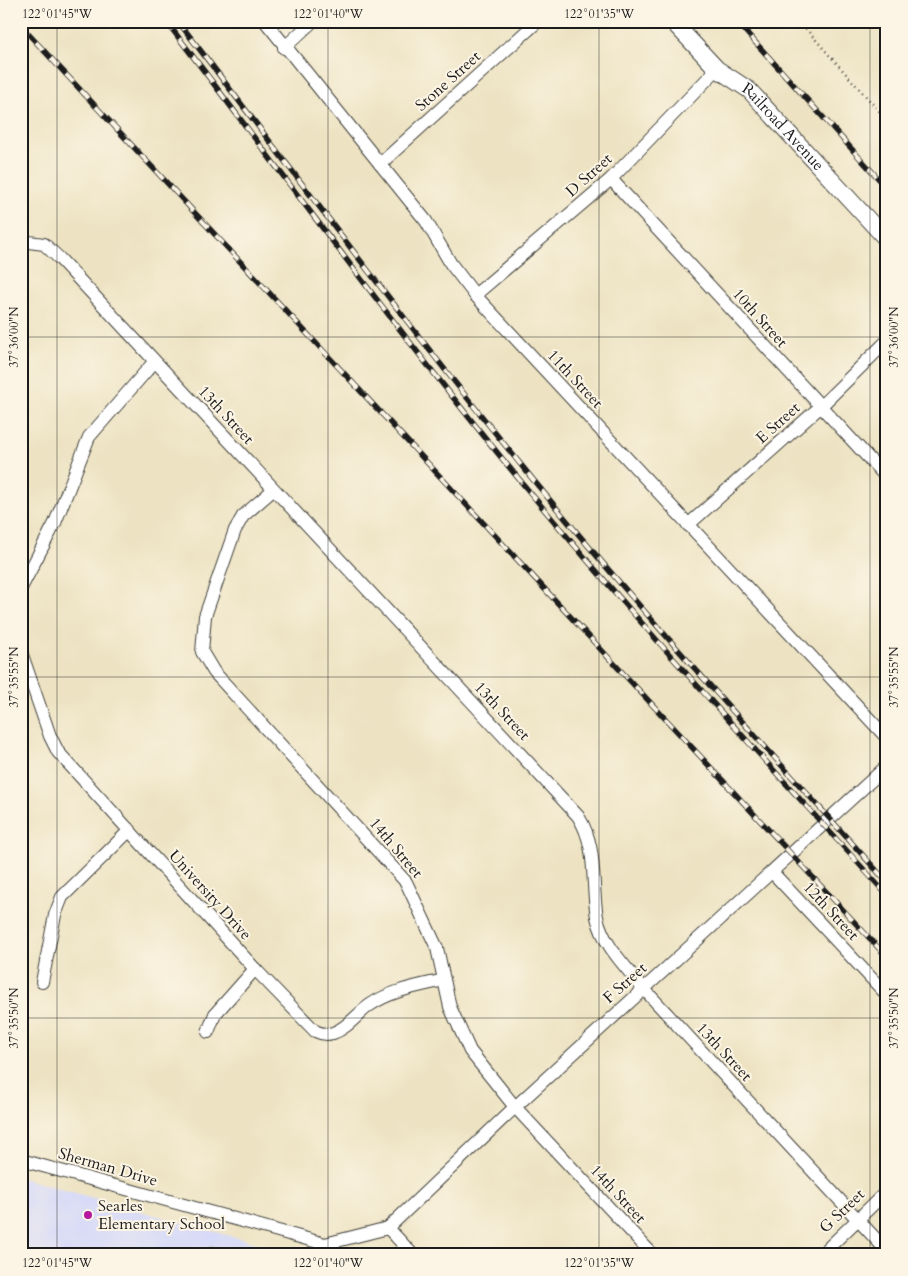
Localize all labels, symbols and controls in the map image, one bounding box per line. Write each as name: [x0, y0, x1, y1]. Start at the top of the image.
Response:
text: 122°01'45"W: [22, 6, 93, 22]
text: 122°01'40"W: [293, 6, 364, 22]
text: 122°01'35"W: [564, 6, 635, 22]
street label: Stone Street: [411, 46, 485, 116]
street label: Railroad Avenue: [738, 77, 829, 176]
street label: D Street: [561, 148, 617, 202]
street label: 10th Street: [727, 284, 793, 352]
text: 37°36'00"N: [6, 306, 22, 367]
text: 37°36'00"N: [886, 306, 902, 367]
street label: 11th Street: [542, 345, 608, 413]
street label: 13th Street: [193, 381, 259, 449]
street label: E Street: [751, 397, 805, 449]
text: 37°35'55"N: [6, 646, 22, 707]
text: 37°35'55"N: [886, 646, 902, 707]
street label: 13th Street: [469, 677, 535, 745]
street label: 14th Street: [364, 813, 428, 883]
street label: University Drive: [164, 845, 256, 945]
street label: 12th Street: [798, 877, 864, 945]
street label: F Street: [598, 957, 652, 1009]
text: 37°35'50"N: [6, 987, 22, 1048]
text: 37°35'50"N: [886, 987, 902, 1048]
street label: 13th Street: [691, 1018, 757, 1086]
street label: Sherman Drive: [56, 1142, 160, 1192]
street label: 14th Street: [585, 1160, 651, 1228]
street label: G Street: [814, 1184, 870, 1238]
place label: Searles Elementary School: [98, 1195, 225, 1235]
marker: Searles Elementary School: [82, 1209, 94, 1221]
text: 122°01'45"W: [22, 1255, 93, 1271]
text: 122°01'40"W: [293, 1255, 364, 1271]
text: 122°01'35"W: [564, 1255, 635, 1271]

